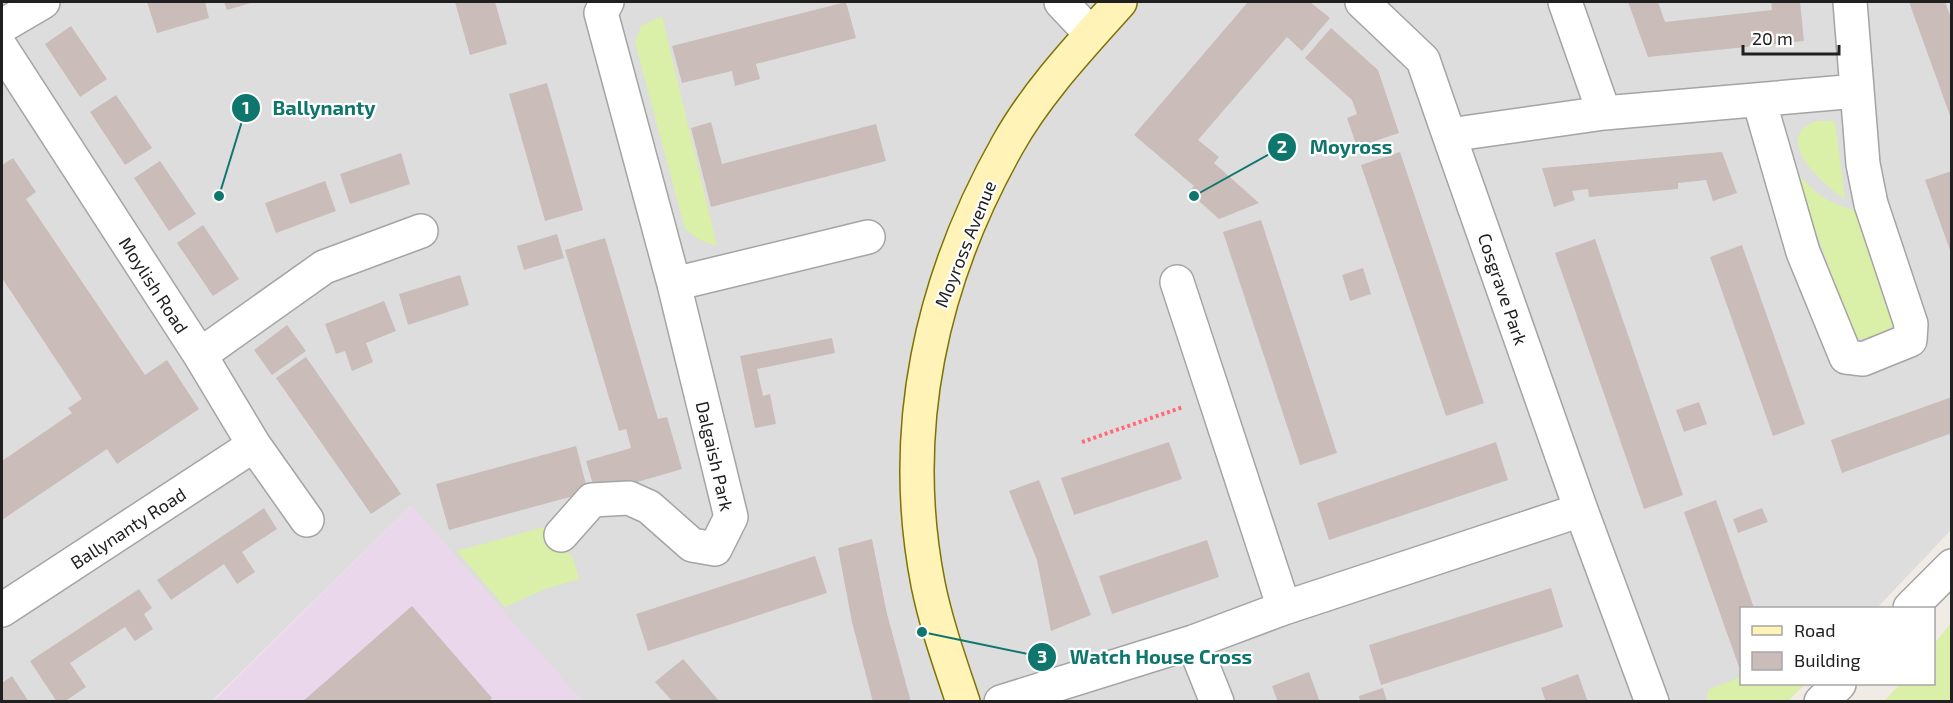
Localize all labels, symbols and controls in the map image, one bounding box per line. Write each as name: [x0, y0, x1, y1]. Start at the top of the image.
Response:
scale bar: [1743, 18, 1839, 56]
text: 20 m: [1752, 27, 1793, 49]
callout: Ballynanty: [231, 89, 388, 127]
text: Ballynanty: [272, 95, 376, 120]
text: 1: [242, 96, 250, 118]
callout: Moyross: [1267, 128, 1404, 166]
text: Moyross: [1310, 134, 1392, 159]
text: 2: [1277, 135, 1287, 157]
street label: Moyross Avenue: [930, 177, 1000, 311]
street label: Cosgrave Park: [1474, 230, 1532, 348]
street label: Moylish Road: [115, 233, 193, 337]
street label: Dalgaish Park: [692, 399, 738, 513]
street label: Ballynanty Road: [66, 483, 190, 573]
legend: [1740, 607, 1935, 685]
text: Road: [1794, 619, 1835, 641]
callout: Watch House Cross: [1027, 638, 1264, 676]
text: Watch House Cross: [1070, 644, 1252, 668]
text: 3: [1037, 645, 1047, 667]
text: Building: [1794, 649, 1861, 671]

